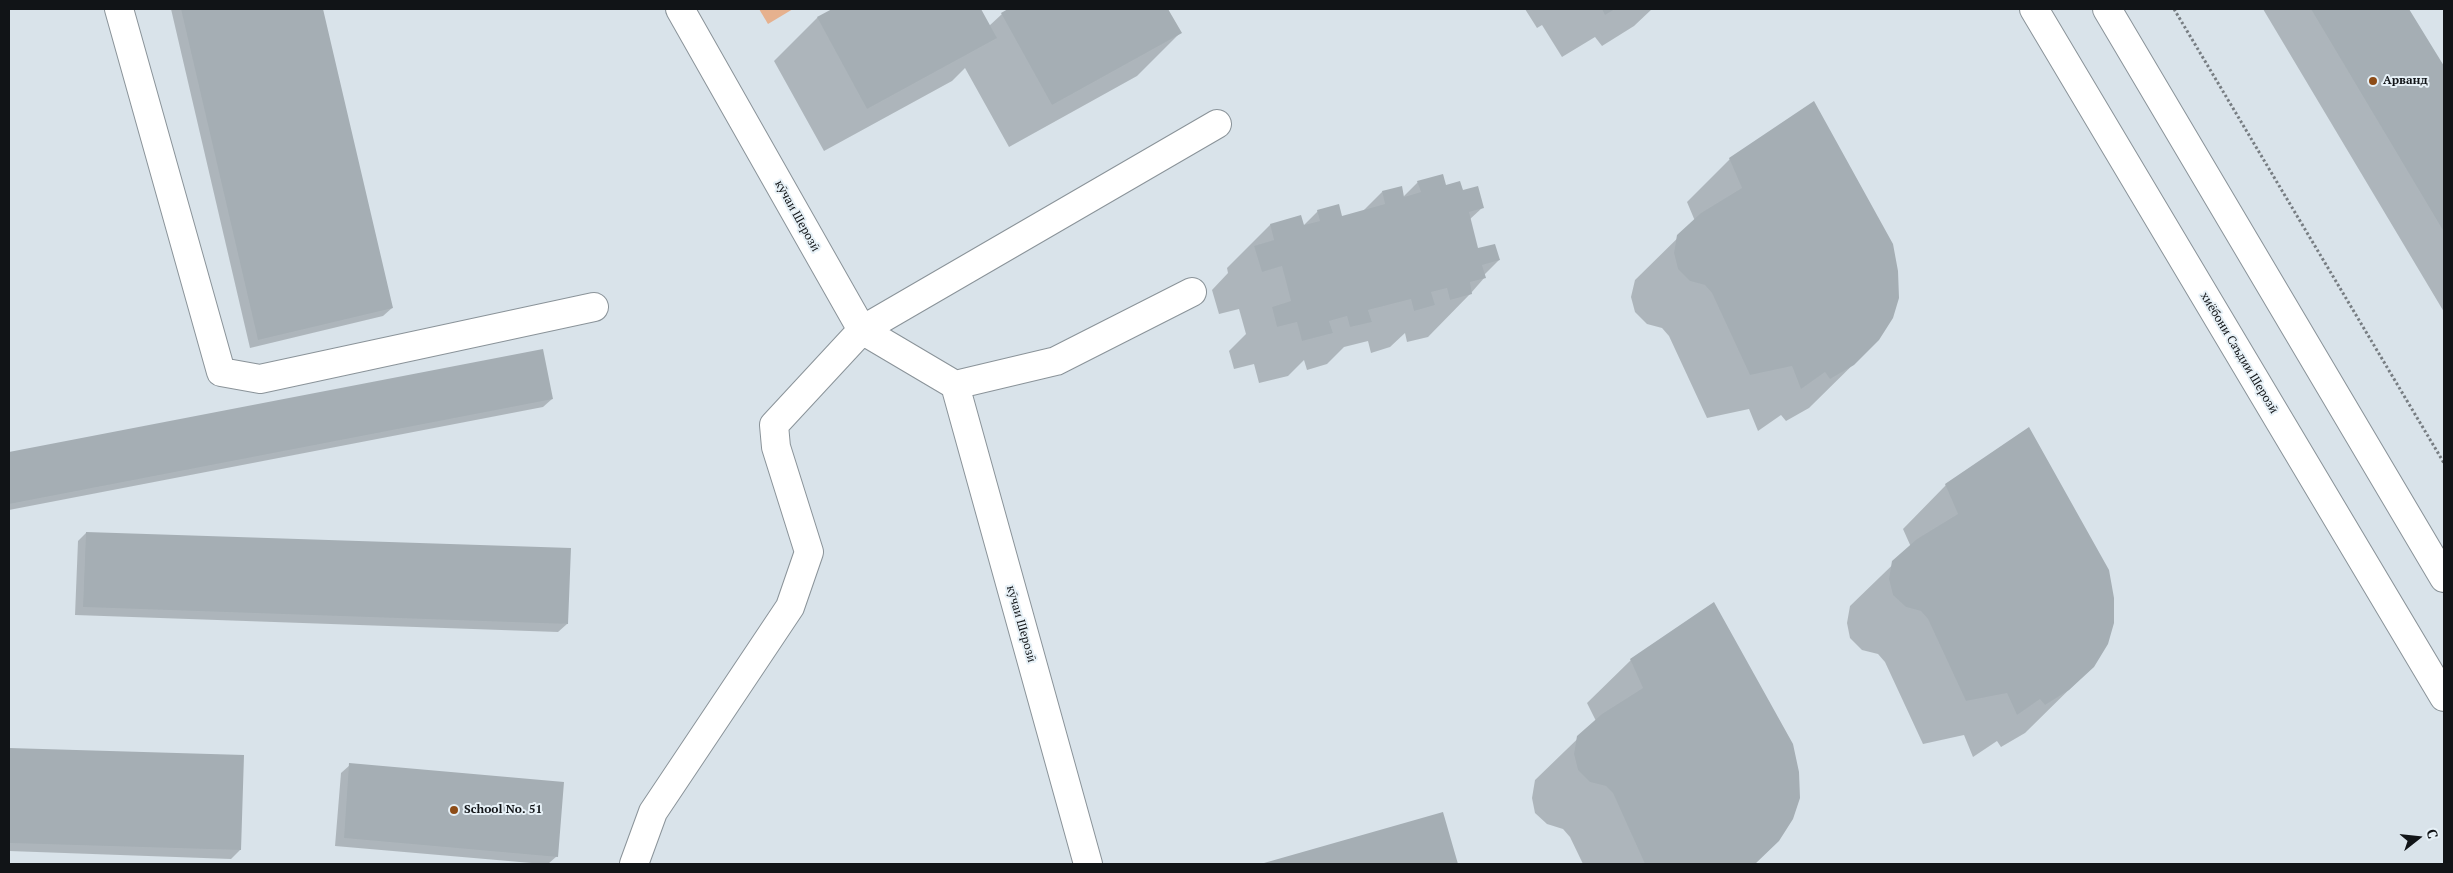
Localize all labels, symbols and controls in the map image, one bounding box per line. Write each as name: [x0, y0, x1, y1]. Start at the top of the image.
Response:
place label: Арванд: [2383, 74, 2428, 88]
marker: Арванд: [2367, 75, 2379, 87]
street label: кӯчаи Шерозӣ: [771, 178, 823, 254]
street label: хиёбони Саъдии Шерозӣ: [2197, 290, 2281, 416]
street label: кӯчаи Шерозӣ: [1003, 584, 1039, 664]
place label: School No. 51: [464, 803, 542, 817]
marker: School No. 51: [448, 804, 460, 816]
north arrow: [2393, 813, 2443, 863]
text: С: [2423, 827, 2443, 841]

